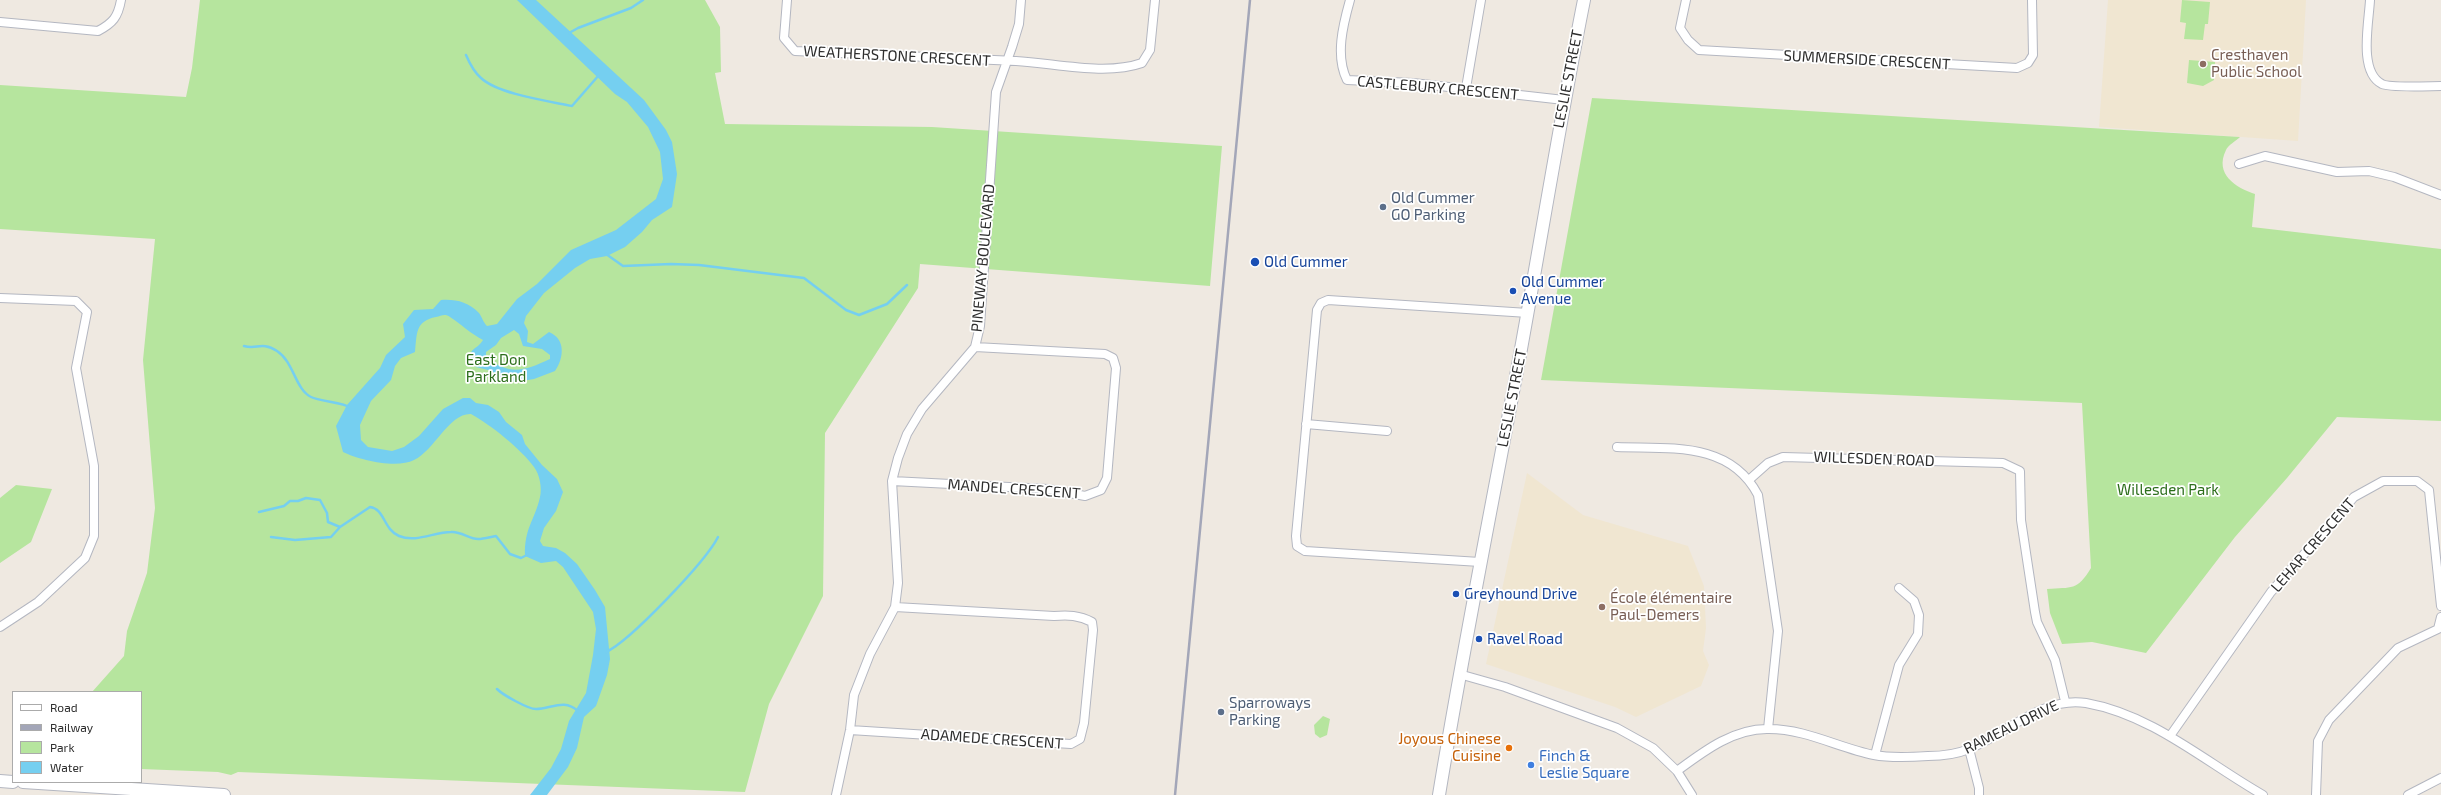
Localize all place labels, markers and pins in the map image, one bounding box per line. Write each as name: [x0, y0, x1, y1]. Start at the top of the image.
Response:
place label: Cresthaven Public School: [2211, 46, 2302, 81]
marker: Cresthaven Public School: [2198, 59, 2208, 69]
place label: Old Cummer GO Parking: [1391, 189, 1475, 224]
marker: Old Cummer GO Parking: [1378, 202, 1388, 212]
place label: Old Cummer: [1264, 253, 1348, 271]
marker: Old Cummer: [1249, 256, 1261, 268]
place label: Old Cummer Avenue: [1521, 273, 1605, 308]
marker: Old Cummer Avenue: [1508, 286, 1518, 296]
place label: Greyhound Drive: [1464, 585, 1577, 603]
marker: Greyhound Drive: [1451, 589, 1461, 599]
place label: École élémentaire Paul-Demers: [1610, 589, 1732, 624]
marker: École élémentaire Paul-Demers: [1597, 602, 1607, 612]
place label: Ravel Road: [1487, 630, 1563, 648]
marker: Ravel Road: [1474, 634, 1484, 644]
place label: Sparroways Parking: [1229, 694, 1311, 729]
marker: Sparroways Parking: [1216, 707, 1226, 717]
place label: Joyous Chinese Cuisine: [1398, 730, 1501, 765]
marker: Joyous Chinese Cuisine: [1504, 743, 1514, 753]
place label: Finch & Leslie Square: [1539, 747, 1630, 782]
marker: Finch & Leslie Square: [1526, 760, 1536, 770]

